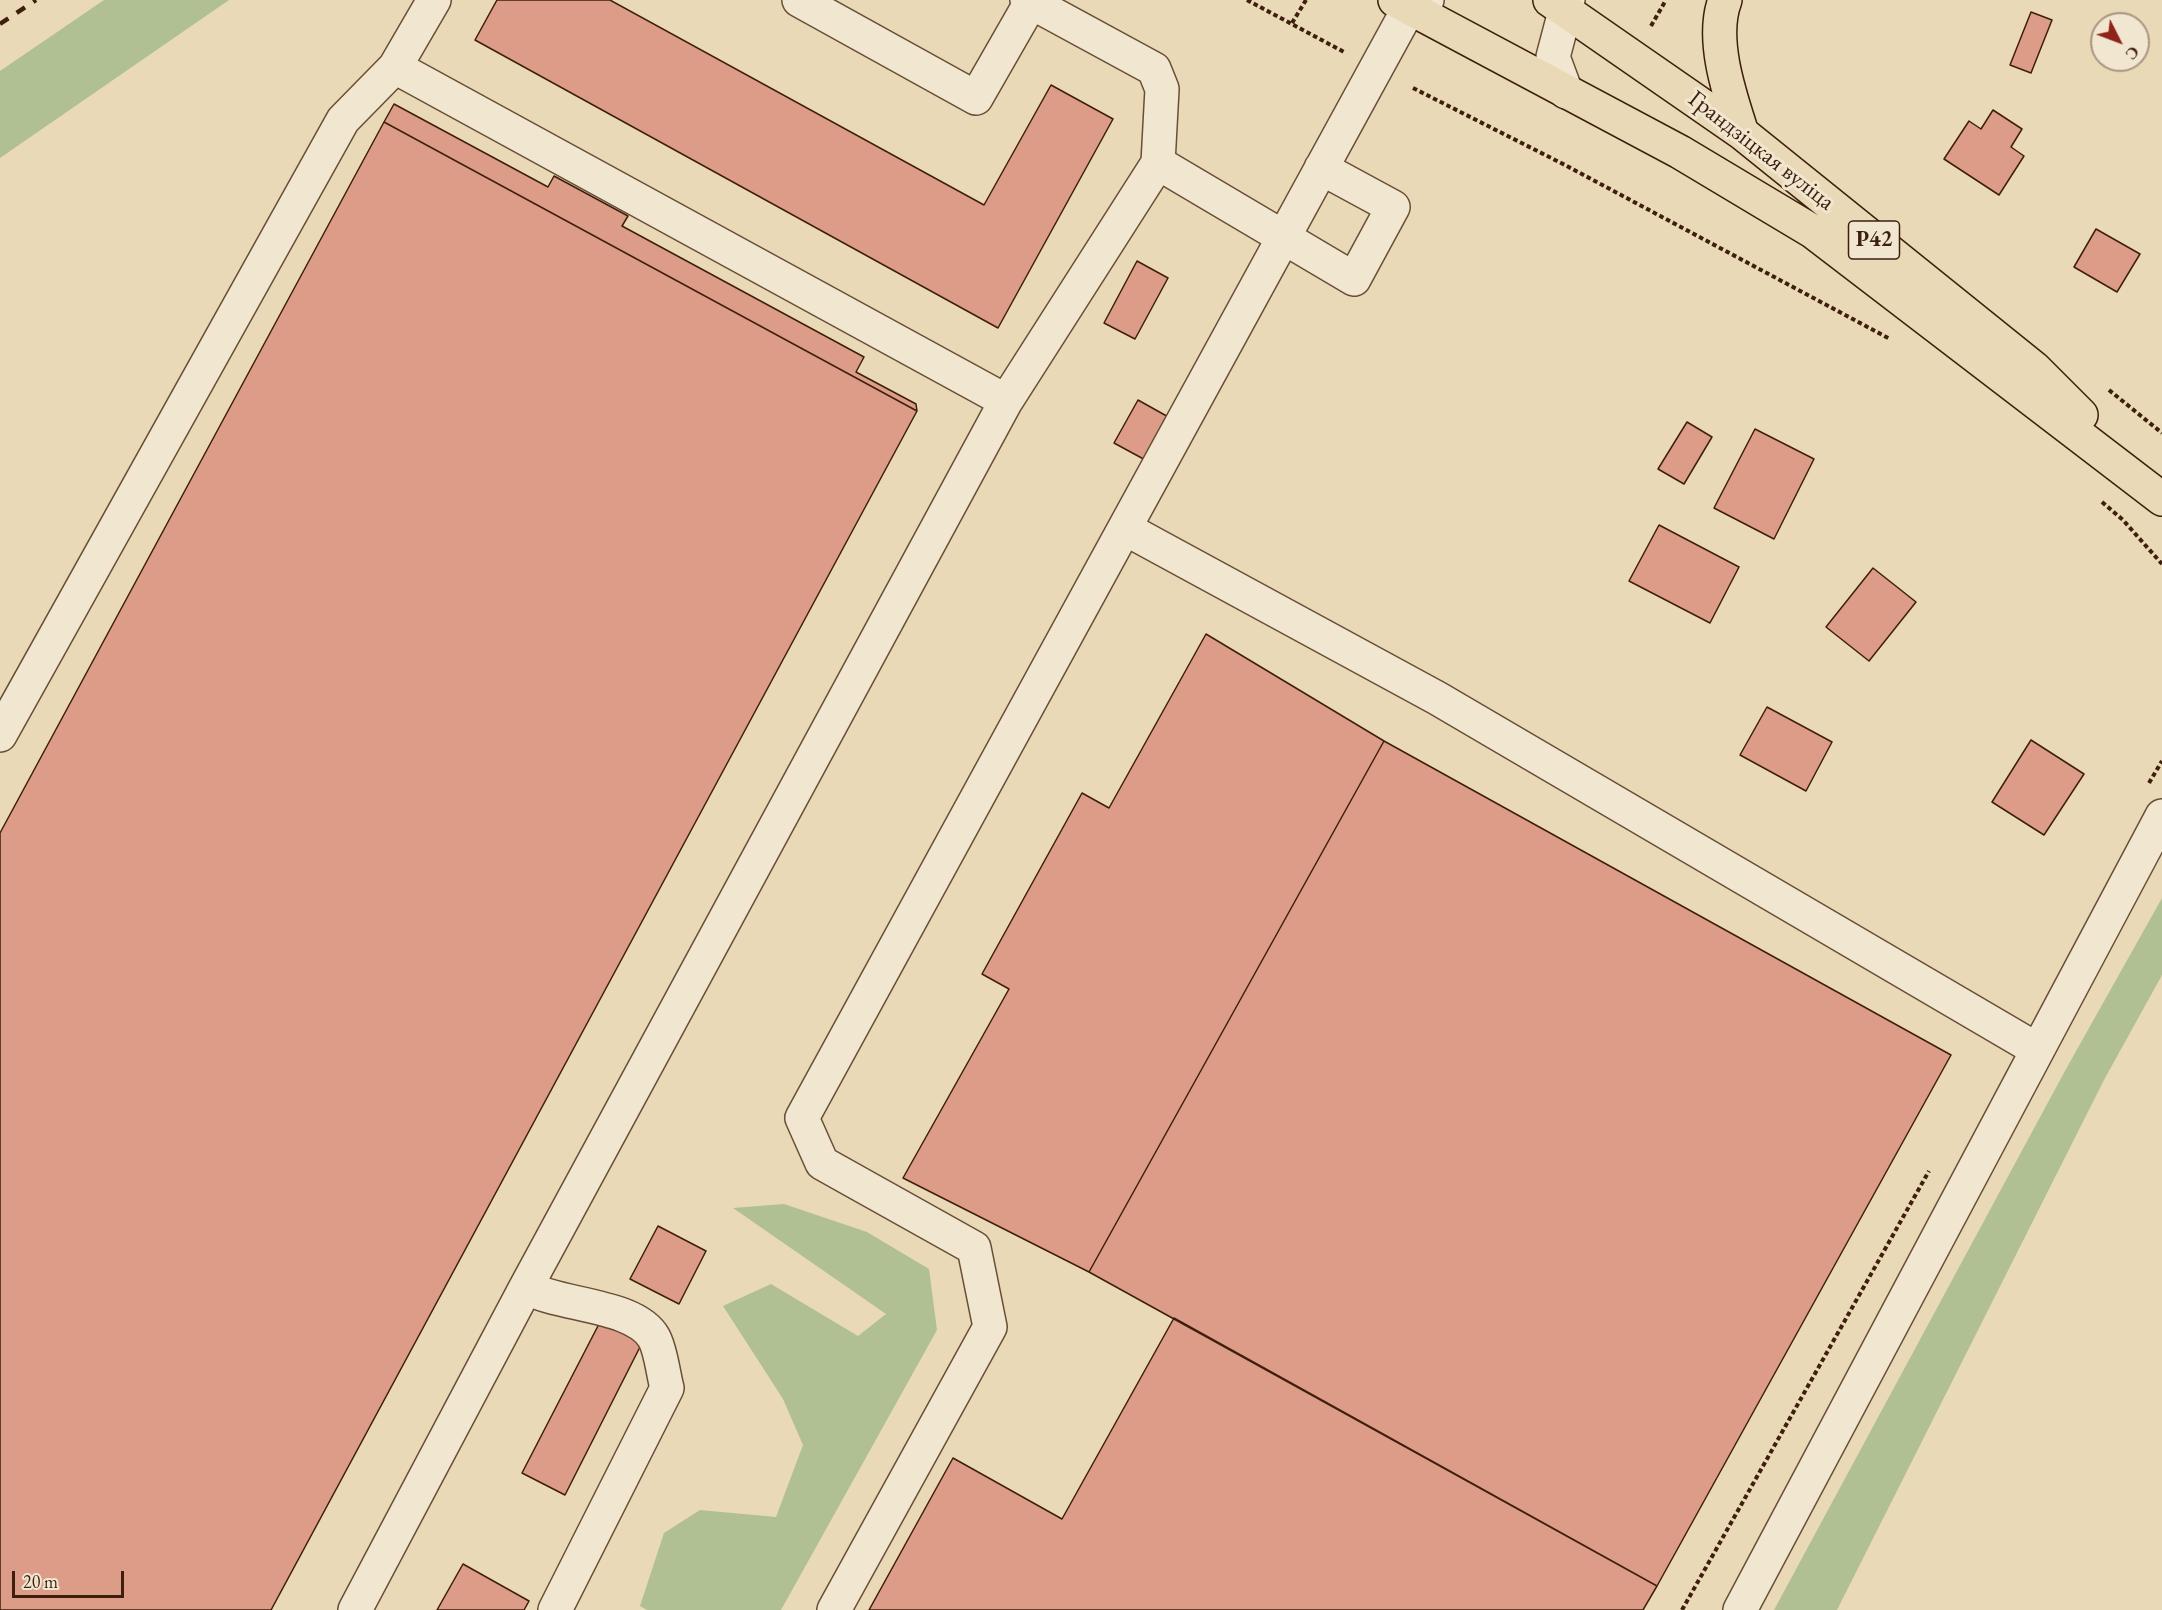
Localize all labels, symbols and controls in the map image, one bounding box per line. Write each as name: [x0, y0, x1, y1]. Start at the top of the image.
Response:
north arrow: [2090, 12, 2150, 72]
text: С: [2121, 42, 2144, 64]
street label: Грандзіцкая вуліца: [1682, 85, 1840, 217]
road number: Р42: [1848, 221, 1900, 259]
scale bar: [15, 1559, 128, 1597]
text: 20 m: [23, 1570, 58, 1593]

